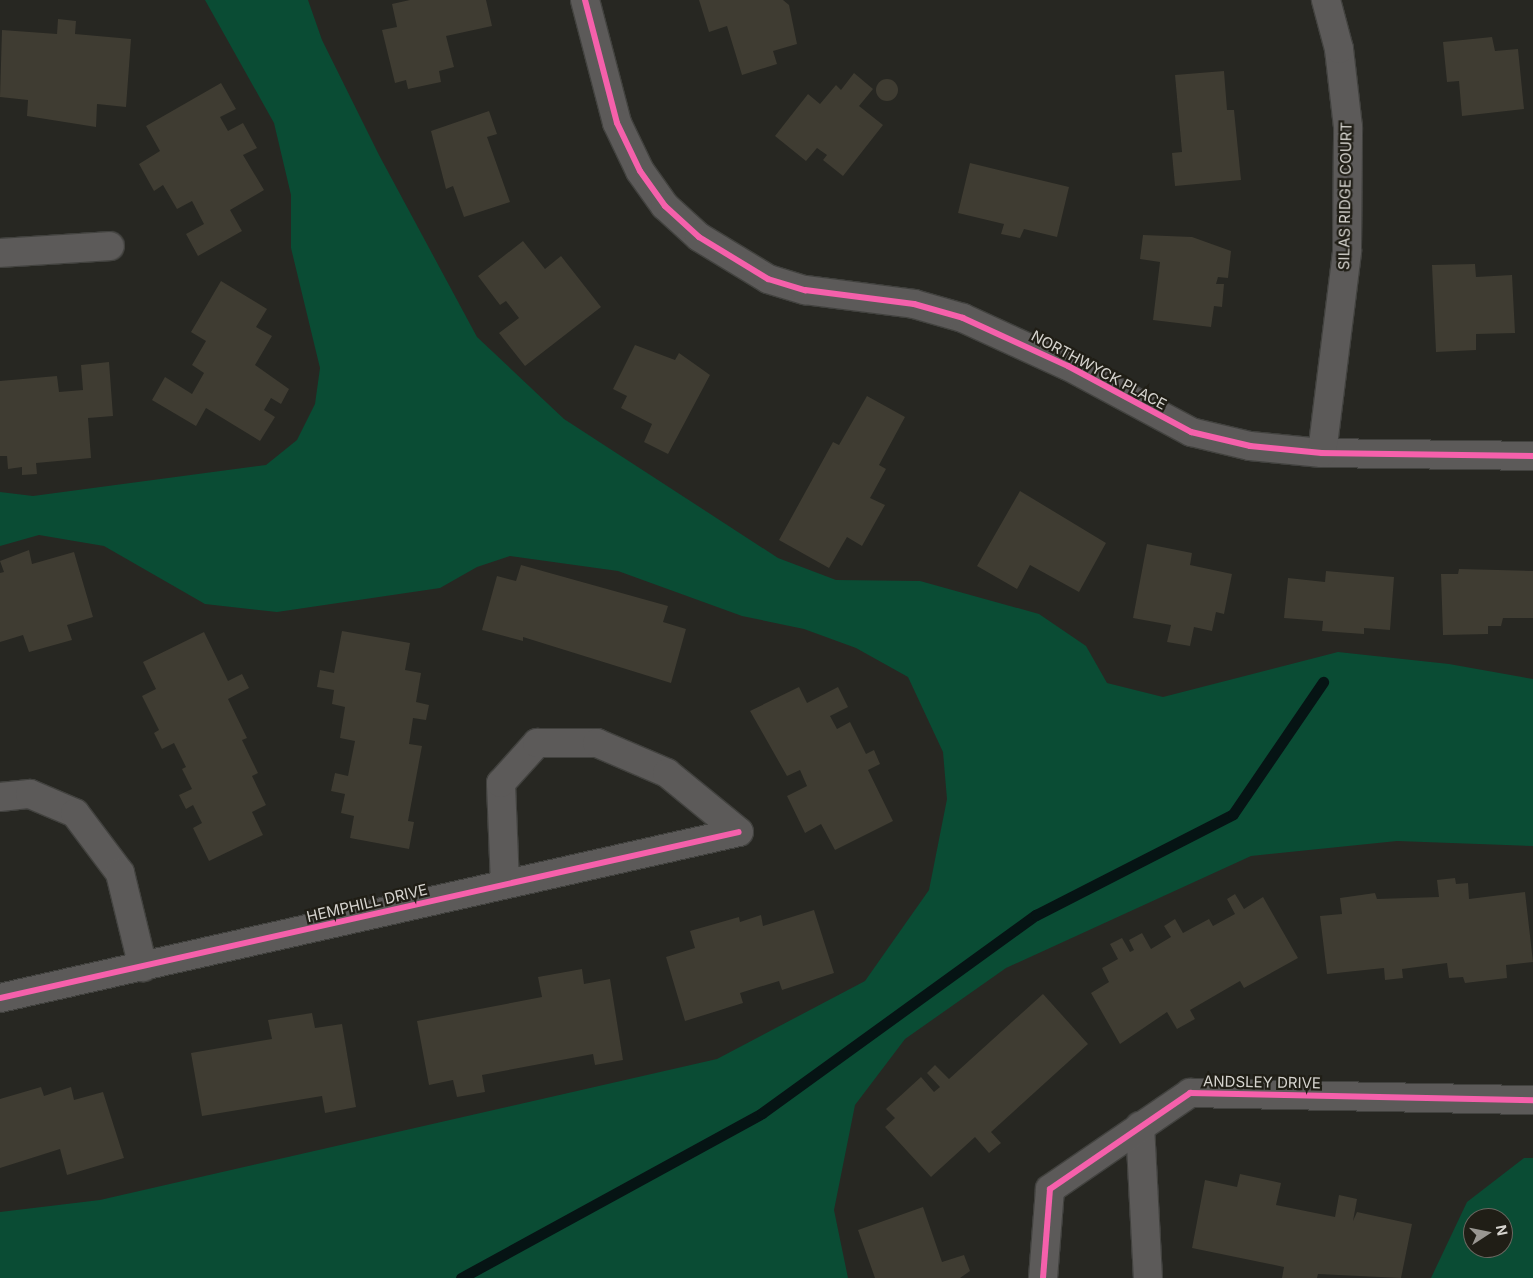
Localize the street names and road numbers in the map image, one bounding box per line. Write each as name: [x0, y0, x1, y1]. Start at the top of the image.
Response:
street label: SILAS RIDGE COURT: [1335, 122, 1355, 270]
street label: NORTHWYCK PLACE: [1028, 327, 1170, 413]
street label: HEMPHILL DRIVE: [305, 880, 429, 926]
street label: ANDSLEY DRIVE: [1203, 1072, 1321, 1092]

